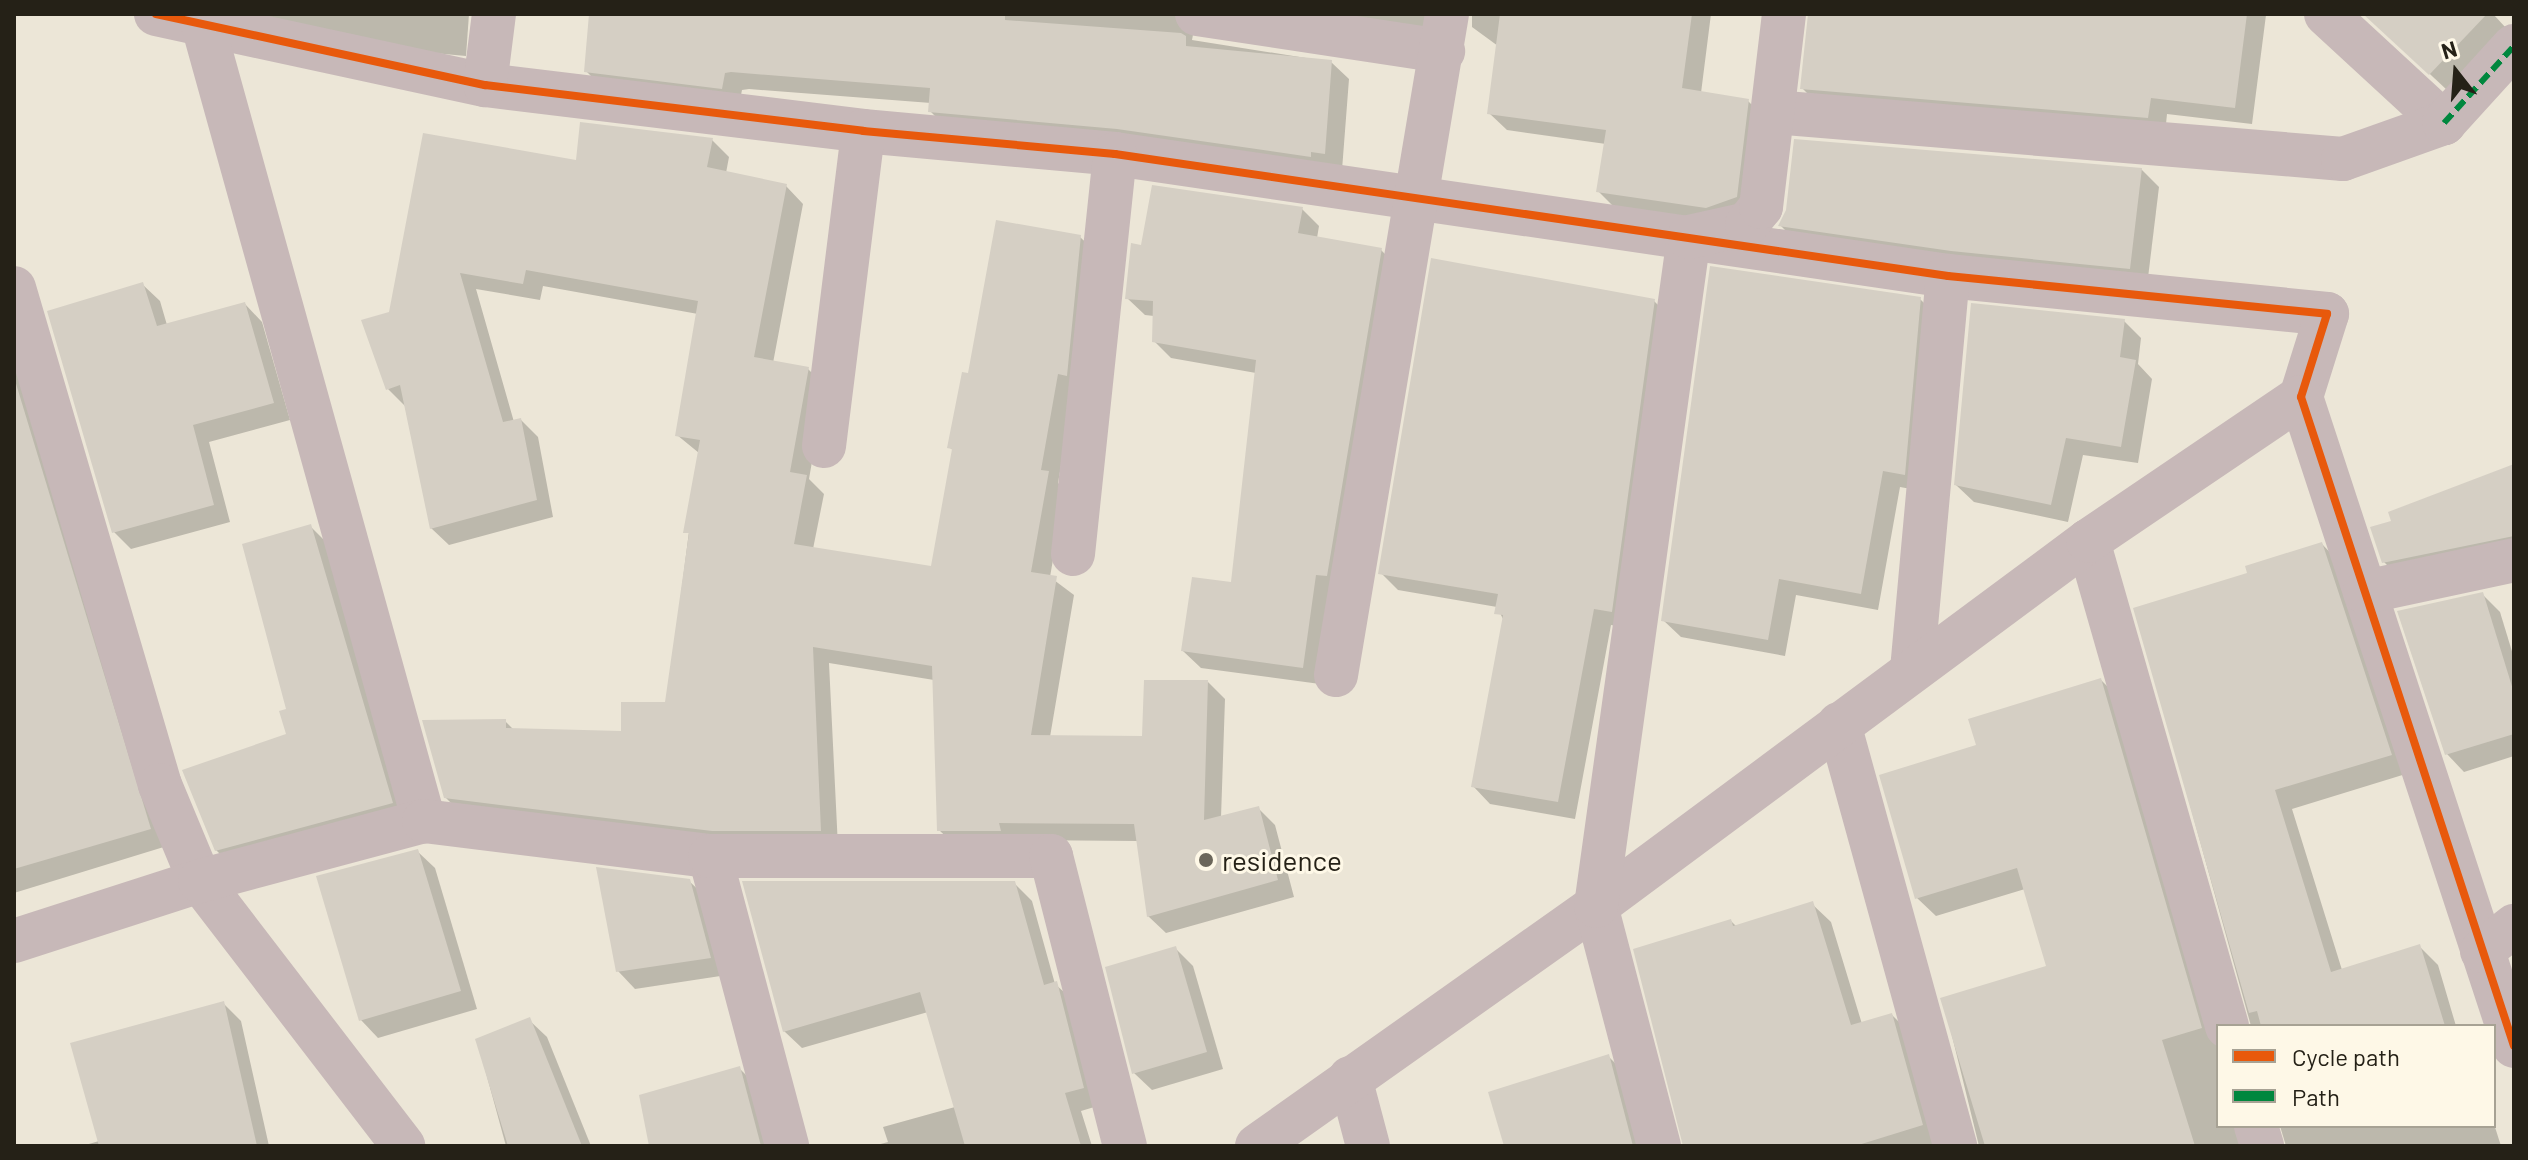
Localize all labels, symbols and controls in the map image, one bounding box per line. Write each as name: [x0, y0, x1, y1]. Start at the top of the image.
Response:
north arrow: [2416, 32, 2496, 112]
text: N: [2438, 34, 2460, 64]
place label: residence: [1222, 843, 1342, 877]
marker: residence: [1197, 851, 1215, 869]
legend: [2216, 1024, 2496, 1128]
text: Cycle path: [2292, 1042, 2400, 1071]
text: Path: [2292, 1082, 2340, 1111]

